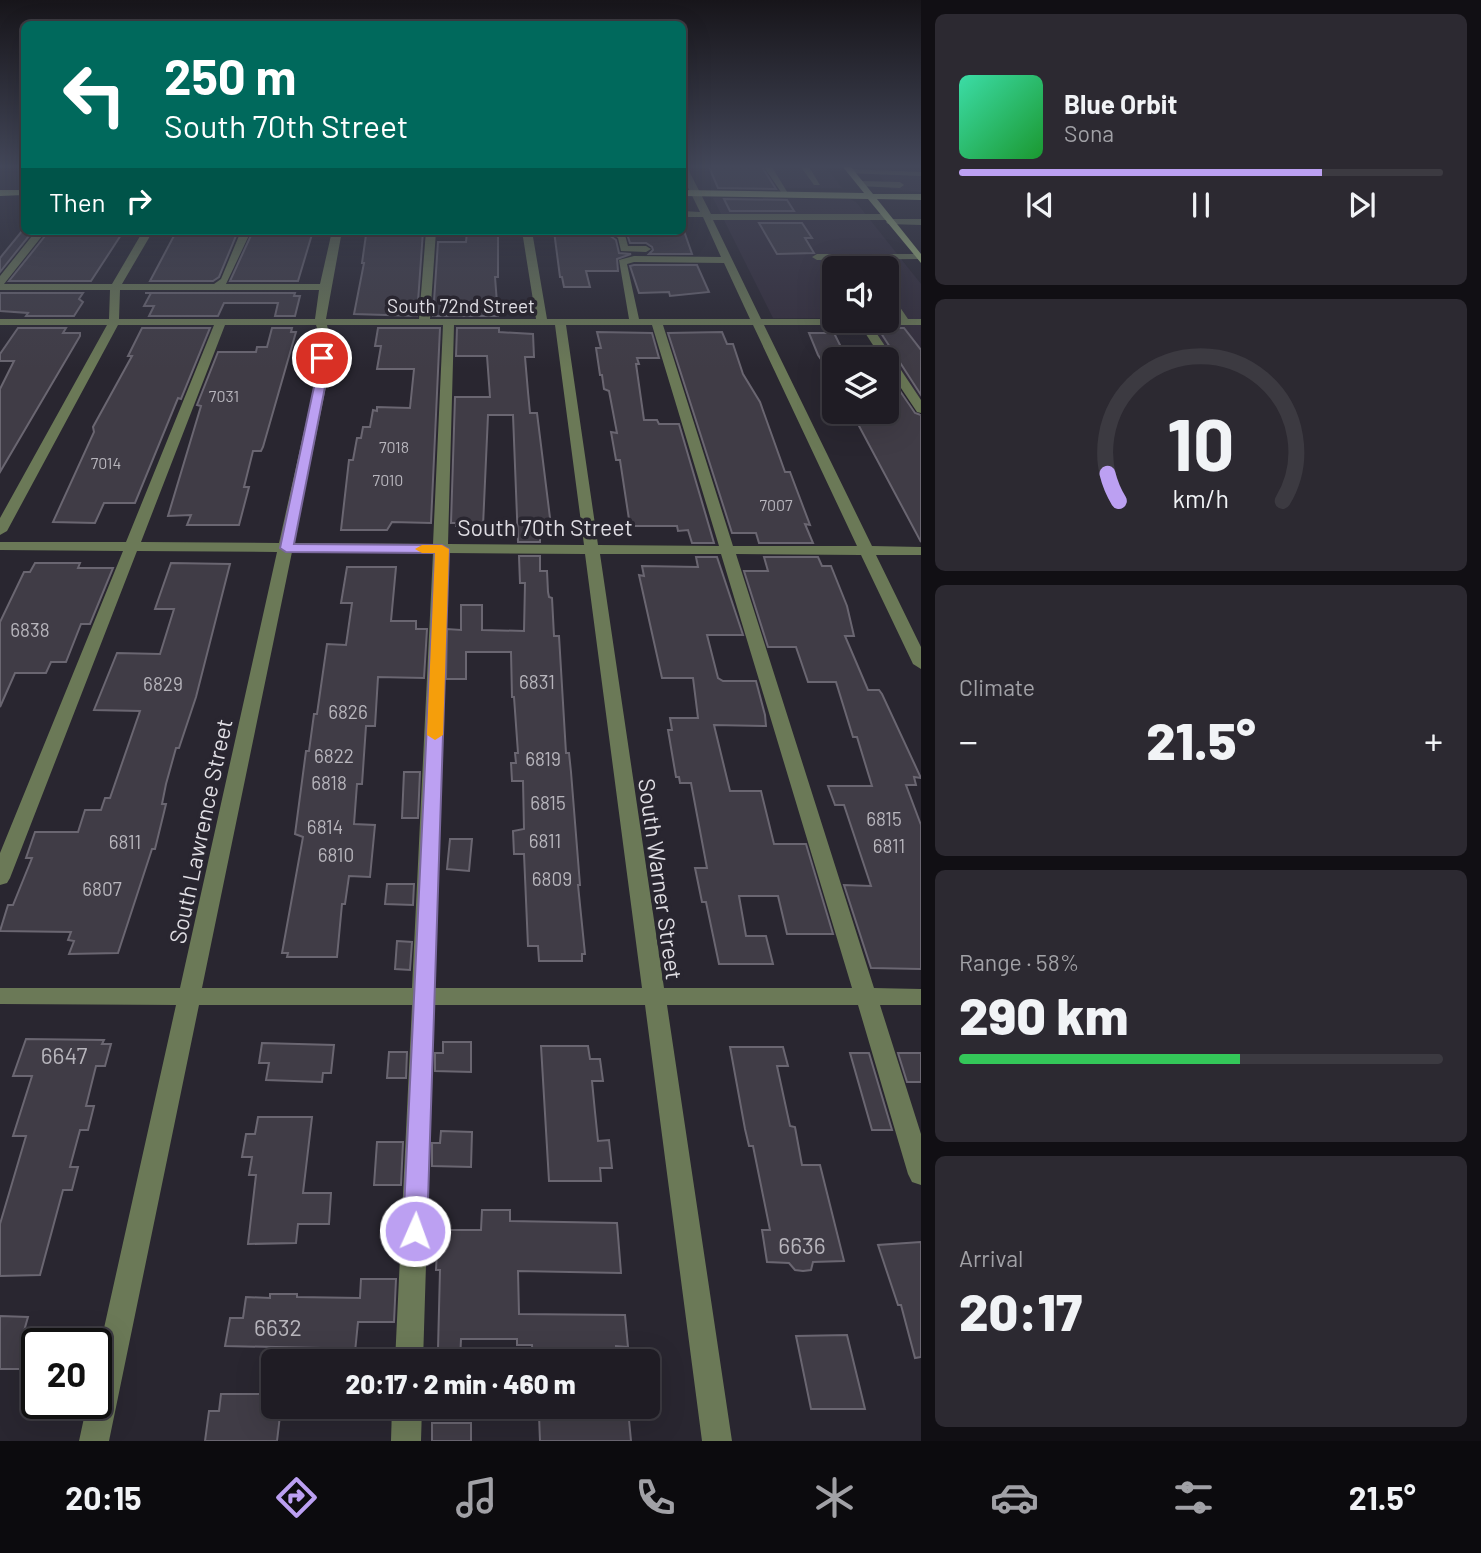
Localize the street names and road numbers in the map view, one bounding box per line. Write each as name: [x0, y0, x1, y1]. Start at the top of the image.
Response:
street label: South 72nd Street: [387, 294, 535, 317]
street label: South 70th Street: [457, 513, 633, 541]
street label: South Lawrence Street: [162, 716, 238, 946]
street label: South Warner Street: [633, 776, 689, 982]

